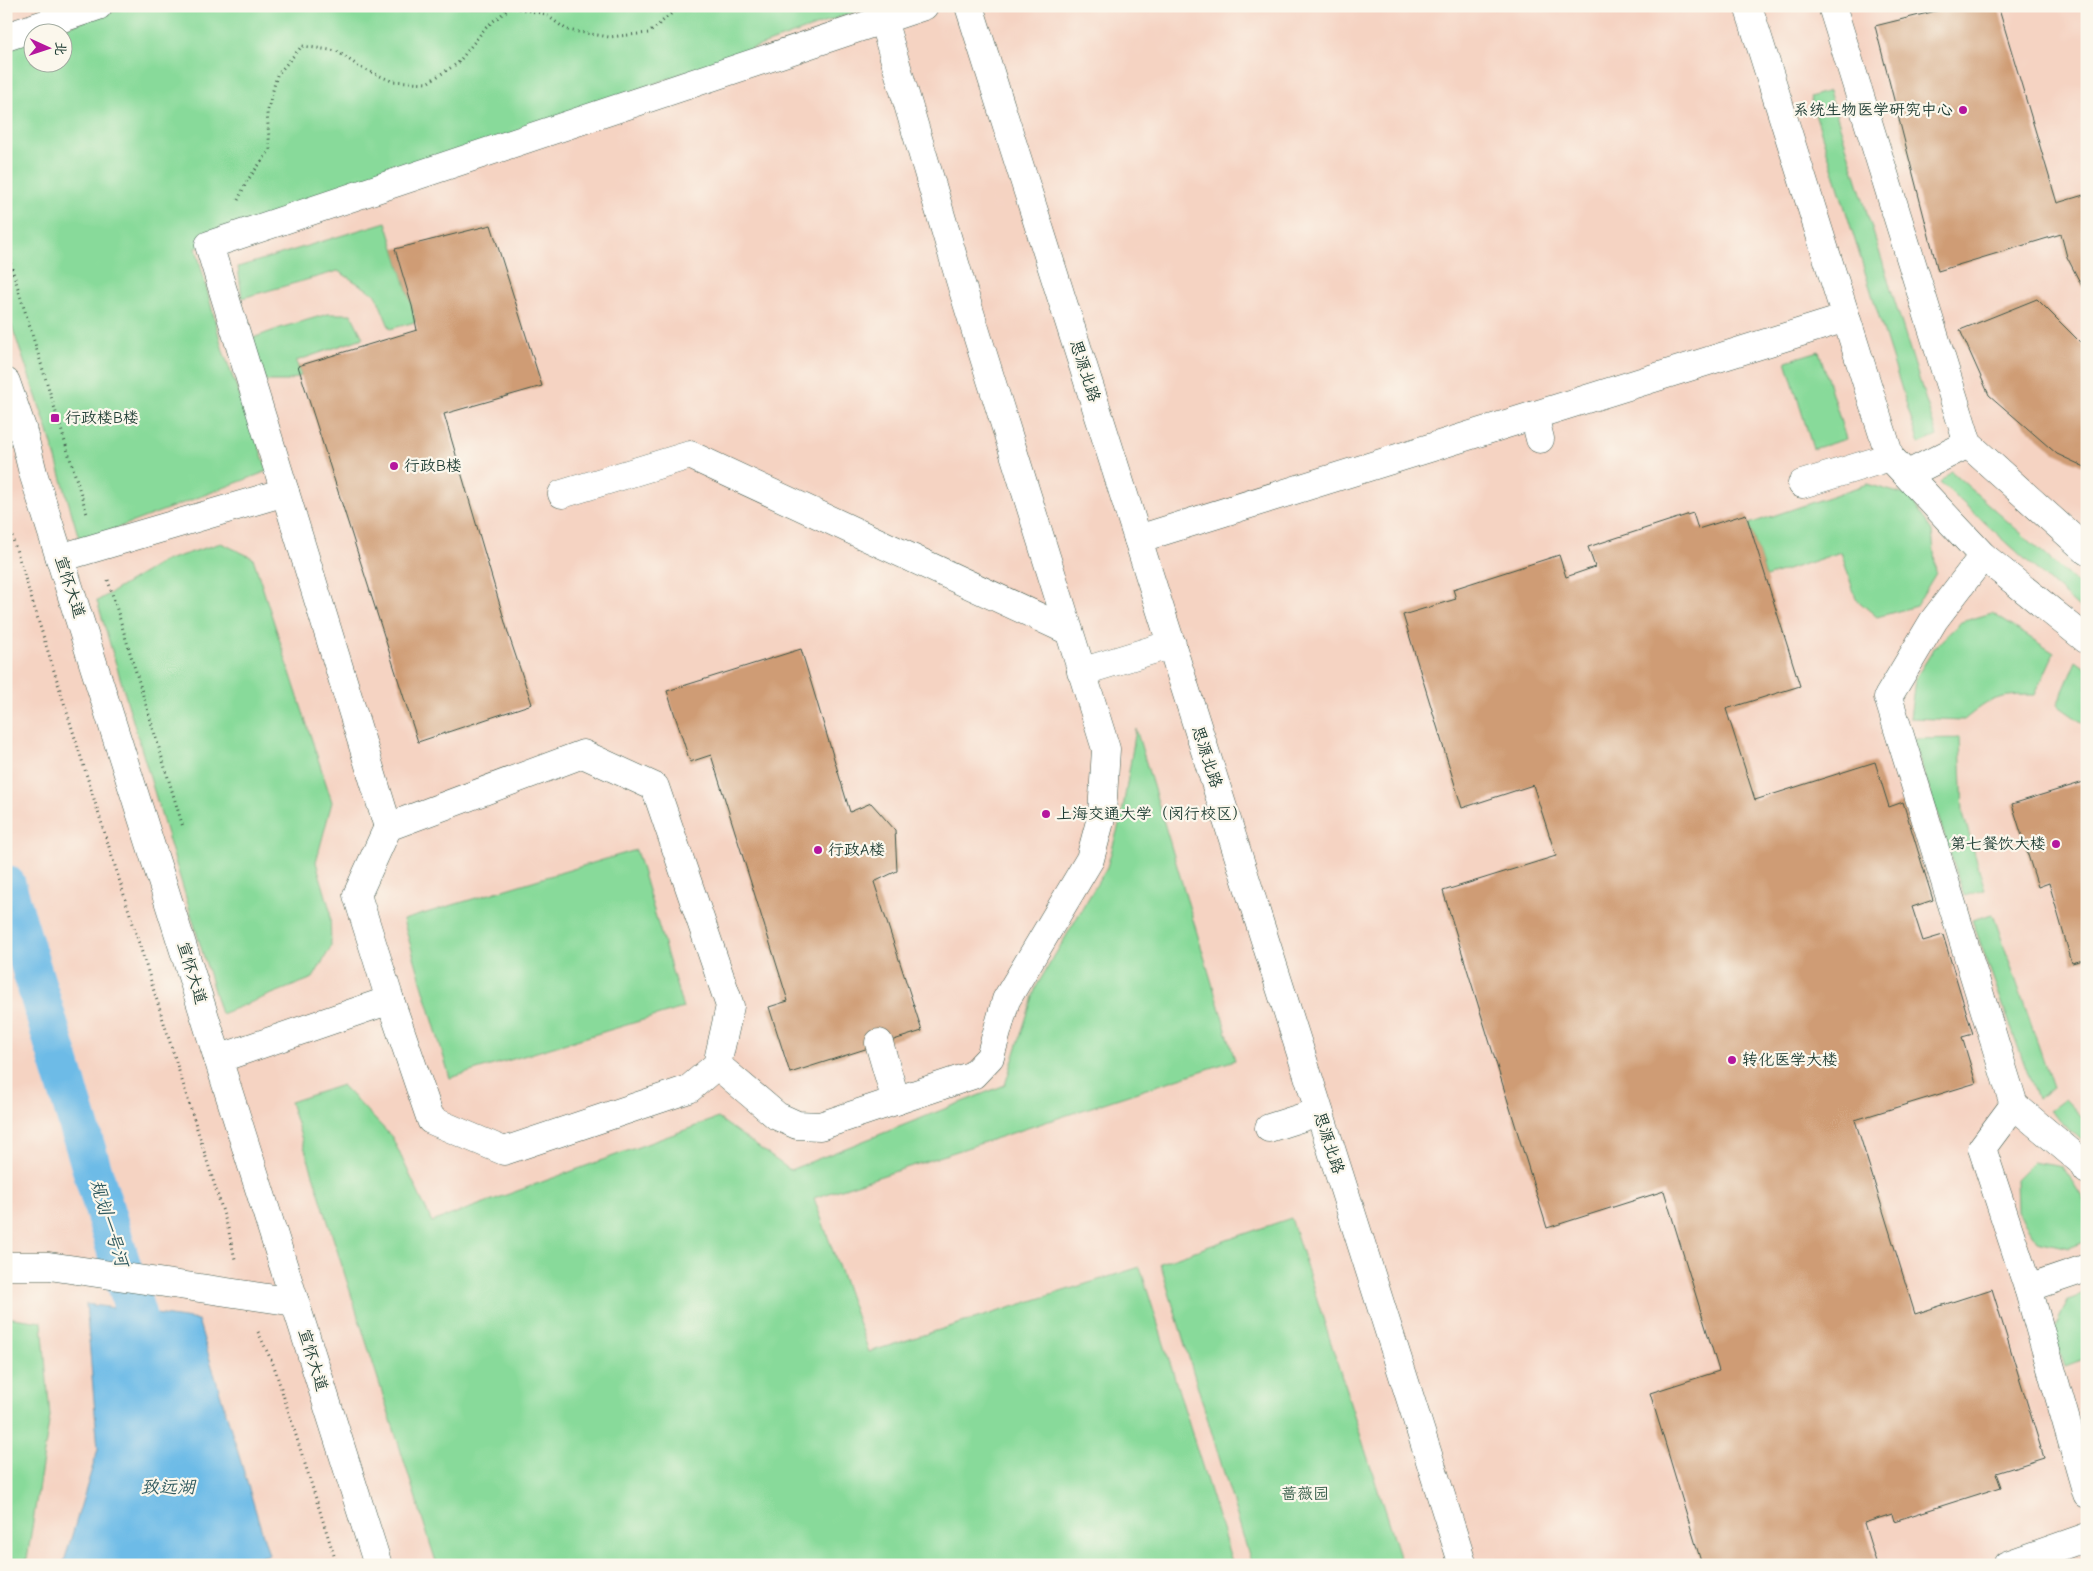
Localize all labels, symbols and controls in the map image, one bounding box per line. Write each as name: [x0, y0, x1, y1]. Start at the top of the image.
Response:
north arrow: [22, 22, 72, 72]
text: 北: [52, 41, 69, 56]
place label: 系统生物医学研究中心: [1793, 101, 1953, 119]
marker: 系统生物医学研究中心: [1957, 104, 1969, 116]
street label: 思源北路: [1067, 338, 1103, 404]
place label: 行政楼B楼: [65, 409, 139, 427]
marker: 行政楼B楼: [49, 412, 61, 424]
place label: 行政B楼: [404, 457, 462, 475]
marker: 行政B楼: [388, 460, 400, 472]
street label: 宣怀大道: [52, 554, 88, 620]
street label: 思源北路: [1189, 724, 1225, 790]
place label: 上海交通大学（闵行校区）: [1056, 805, 1248, 823]
marker: 上海交通大学（闵行校区）: [1040, 808, 1052, 820]
place label: 第七餐饮大楼: [1950, 835, 2046, 853]
marker: 第七餐饮大楼: [2050, 838, 2062, 850]
place label: 行政A楼: [828, 841, 885, 859]
marker: 行政A楼: [812, 844, 824, 856]
street label: 宣怀大道: [174, 940, 210, 1006]
place label: 转化医学大楼: [1742, 1051, 1838, 1069]
marker: 转化医学大楼: [1726, 1054, 1738, 1066]
street label: 思源北路: [1311, 1110, 1347, 1176]
water label: 规划一号河: [86, 1177, 133, 1272]
street label: 宣怀大道: [295, 1327, 331, 1393]
water label: 致远湖: [141, 1477, 197, 1498]
park label: 蔷薇园: [1281, 1485, 1329, 1503]

